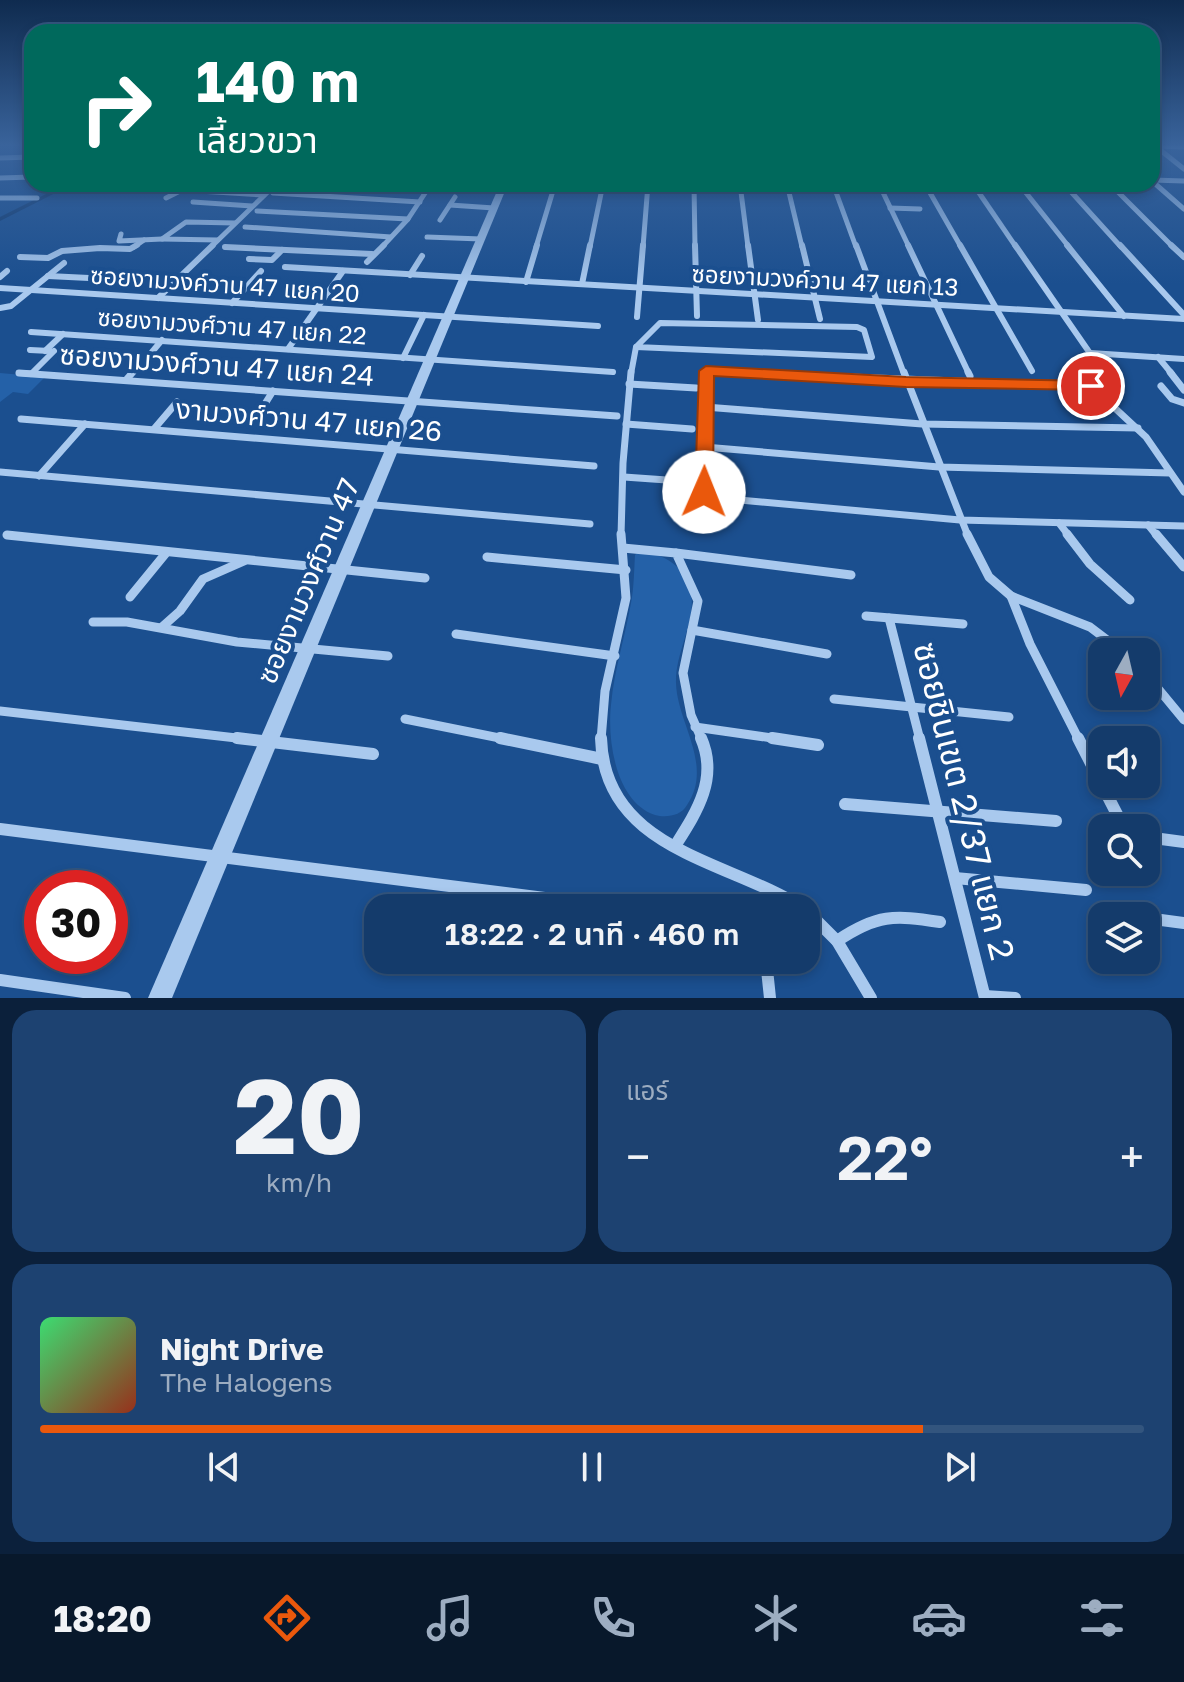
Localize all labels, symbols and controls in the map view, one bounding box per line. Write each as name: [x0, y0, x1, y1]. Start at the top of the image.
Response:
text: 140 m: [196, 47, 359, 114]
icon: right: [64, 56, 168, 160]
text: เลี้ยวขวา: [196, 118, 318, 161]
street label: ซอยงามวงค์วาน 47 แยก 13: [691, 258, 959, 301]
street label: ซอยงามวงค์วาน 47 แยก 20: [89, 260, 361, 307]
street label: ซอยงามวงศ์วาน 47 แยก 22: [97, 302, 368, 349]
street label: ซอยงามวงศ์วาน 47 แยก 24: [59, 337, 375, 392]
pin: [1057, 352, 1125, 420]
icon: arrive: [1069, 364, 1113, 408]
street label: งามวงศ์วาน 47 แยก 26: [175, 391, 443, 448]
position arrow: [662, 450, 746, 534]
street label: ซอยงามวงศ์วาน 47: [249, 473, 366, 688]
street label: ซอยชินเขต 2/37 แยก 2: [906, 638, 1024, 964]
north arrow: [1088, 638, 1160, 710]
map controls: [1088, 638, 1160, 974]
button: sound: [1088, 726, 1160, 798]
button: search: [1088, 814, 1160, 886]
speed limit sign: 30: [24, 870, 128, 974]
button: layers: [1088, 902, 1160, 974]
text: 18:22 · 2 นาที · 460 m: [445, 916, 739, 952]
text: 20: [233, 1052, 365, 1177]
text: แอร์: [626, 1075, 668, 1106]
text: 22°: [837, 1121, 933, 1193]
text: −: [626, 1130, 650, 1183]
text: +: [1120, 1130, 1144, 1183]
text: km/h: [266, 1167, 332, 1198]
text: Night Drive: [160, 1331, 324, 1367]
text: The Halogens: [160, 1367, 333, 1398]
icon: previous: [202, 1445, 246, 1489]
icon: pause: [570, 1445, 614, 1489]
icon: next: [938, 1445, 982, 1489]
icon: directions: [259, 1590, 315, 1646]
icon: music: [422, 1590, 478, 1646]
icon: phone: [585, 1590, 641, 1646]
icon: climate: [748, 1590, 804, 1646]
icon: car: [911, 1590, 967, 1646]
icon: filters: [1074, 1590, 1130, 1646]
text: 18:20: [54, 1597, 152, 1640]

